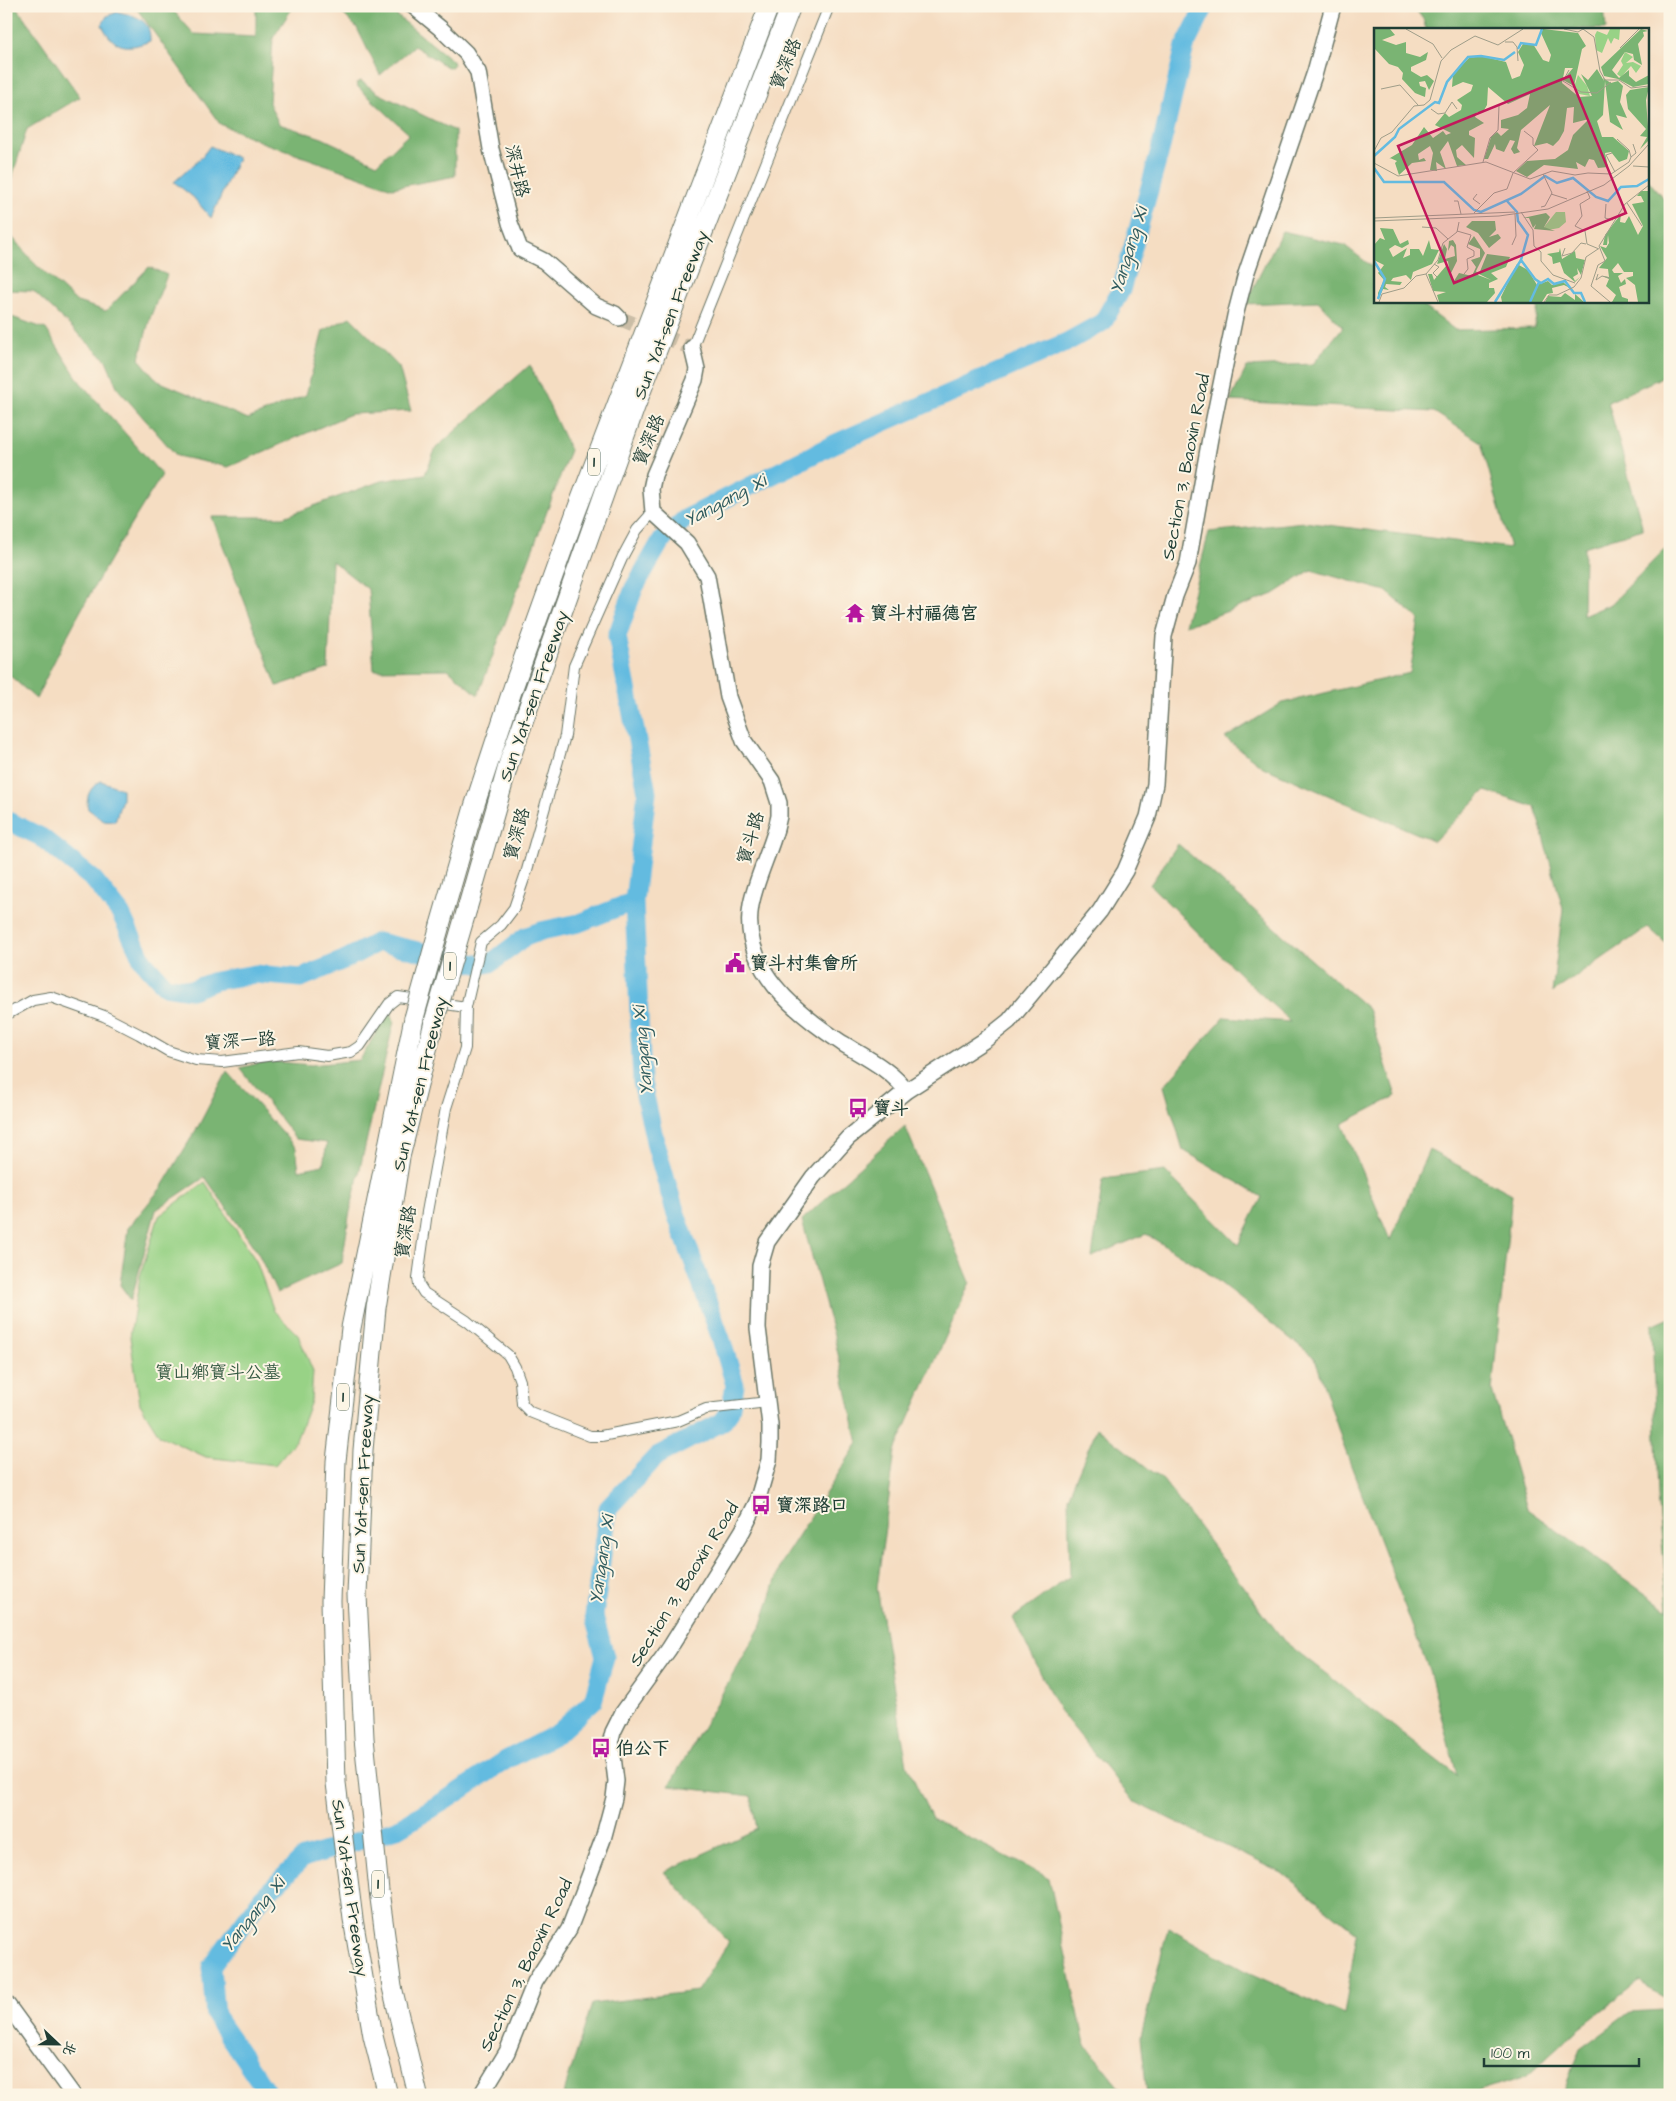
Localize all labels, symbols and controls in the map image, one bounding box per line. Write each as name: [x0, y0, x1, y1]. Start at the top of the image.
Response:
inset map: [1374, 28, 1648, 302]
street label: 寶深路: [764, 34, 808, 94]
street label: 深井路: [499, 142, 535, 200]
water label: Yangang Xi: [1103, 202, 1156, 298]
street label: Sun Yat-sen Freeway: [627, 227, 716, 403]
street label: Section 3, Baoxin Road: [1156, 372, 1216, 562]
street label: 寶深路: [627, 410, 671, 470]
road number: 1: [588, 448, 600, 476]
water label: Yangang Xi: [679, 467, 773, 534]
place label: 寶斗村福德宮: [870, 601, 978, 626]
temple icon: 寶斗村福德宮: [844, 602, 866, 624]
street label: Sun Yat-sen Freeway: [493, 607, 576, 785]
street label: 寶深路: [498, 805, 536, 863]
street label: 寶斗路: [732, 809, 770, 867]
place label: 寶斗村集會所: [750, 951, 858, 976]
road number: 1: [444, 952, 456, 979]
public building icon: 寶斗村集會所: [724, 952, 746, 974]
street label: Sun Yat-sen Freeway: [386, 994, 455, 1174]
water label: Yangang Xi: [625, 1003, 660, 1097]
street label: 寶深一路: [203, 1026, 277, 1056]
place label: 寶斗: [873, 1096, 909, 1121]
bus stop icon: 寶斗: [847, 1097, 869, 1119]
street label: 寶深路: [389, 1203, 423, 1261]
park label: 寶山鄉寶斗公墓: [155, 1360, 281, 1385]
road number: 1: [337, 1384, 349, 1410]
street label: Sun Yat-sen Freeway: [346, 1394, 381, 1574]
place label: 寶深路口: [776, 1493, 848, 1518]
bus stop icon: 寶深路口: [750, 1494, 772, 1516]
street label: Section 3, Baoxin Road: [623, 1497, 745, 1671]
water label: Yangang Xi: [582, 1511, 622, 1606]
place label: 伯公下: [616, 1736, 670, 1761]
bus stop icon: 伯公下: [590, 1737, 612, 1759]
street label: Sun Yat-sen Freeway: [324, 1798, 375, 1979]
water label: Yangang Xi: [214, 1870, 293, 1958]
road number: 1: [372, 1870, 384, 1898]
street label: Section 3, Baoxin Road: [473, 1874, 579, 2056]
north arrow: [32, 2018, 82, 2068]
scale bar: [1484, 2036, 1638, 2068]
text: 北: [57, 2038, 81, 2059]
text: 100 m: [1491, 2043, 1530, 2064]

